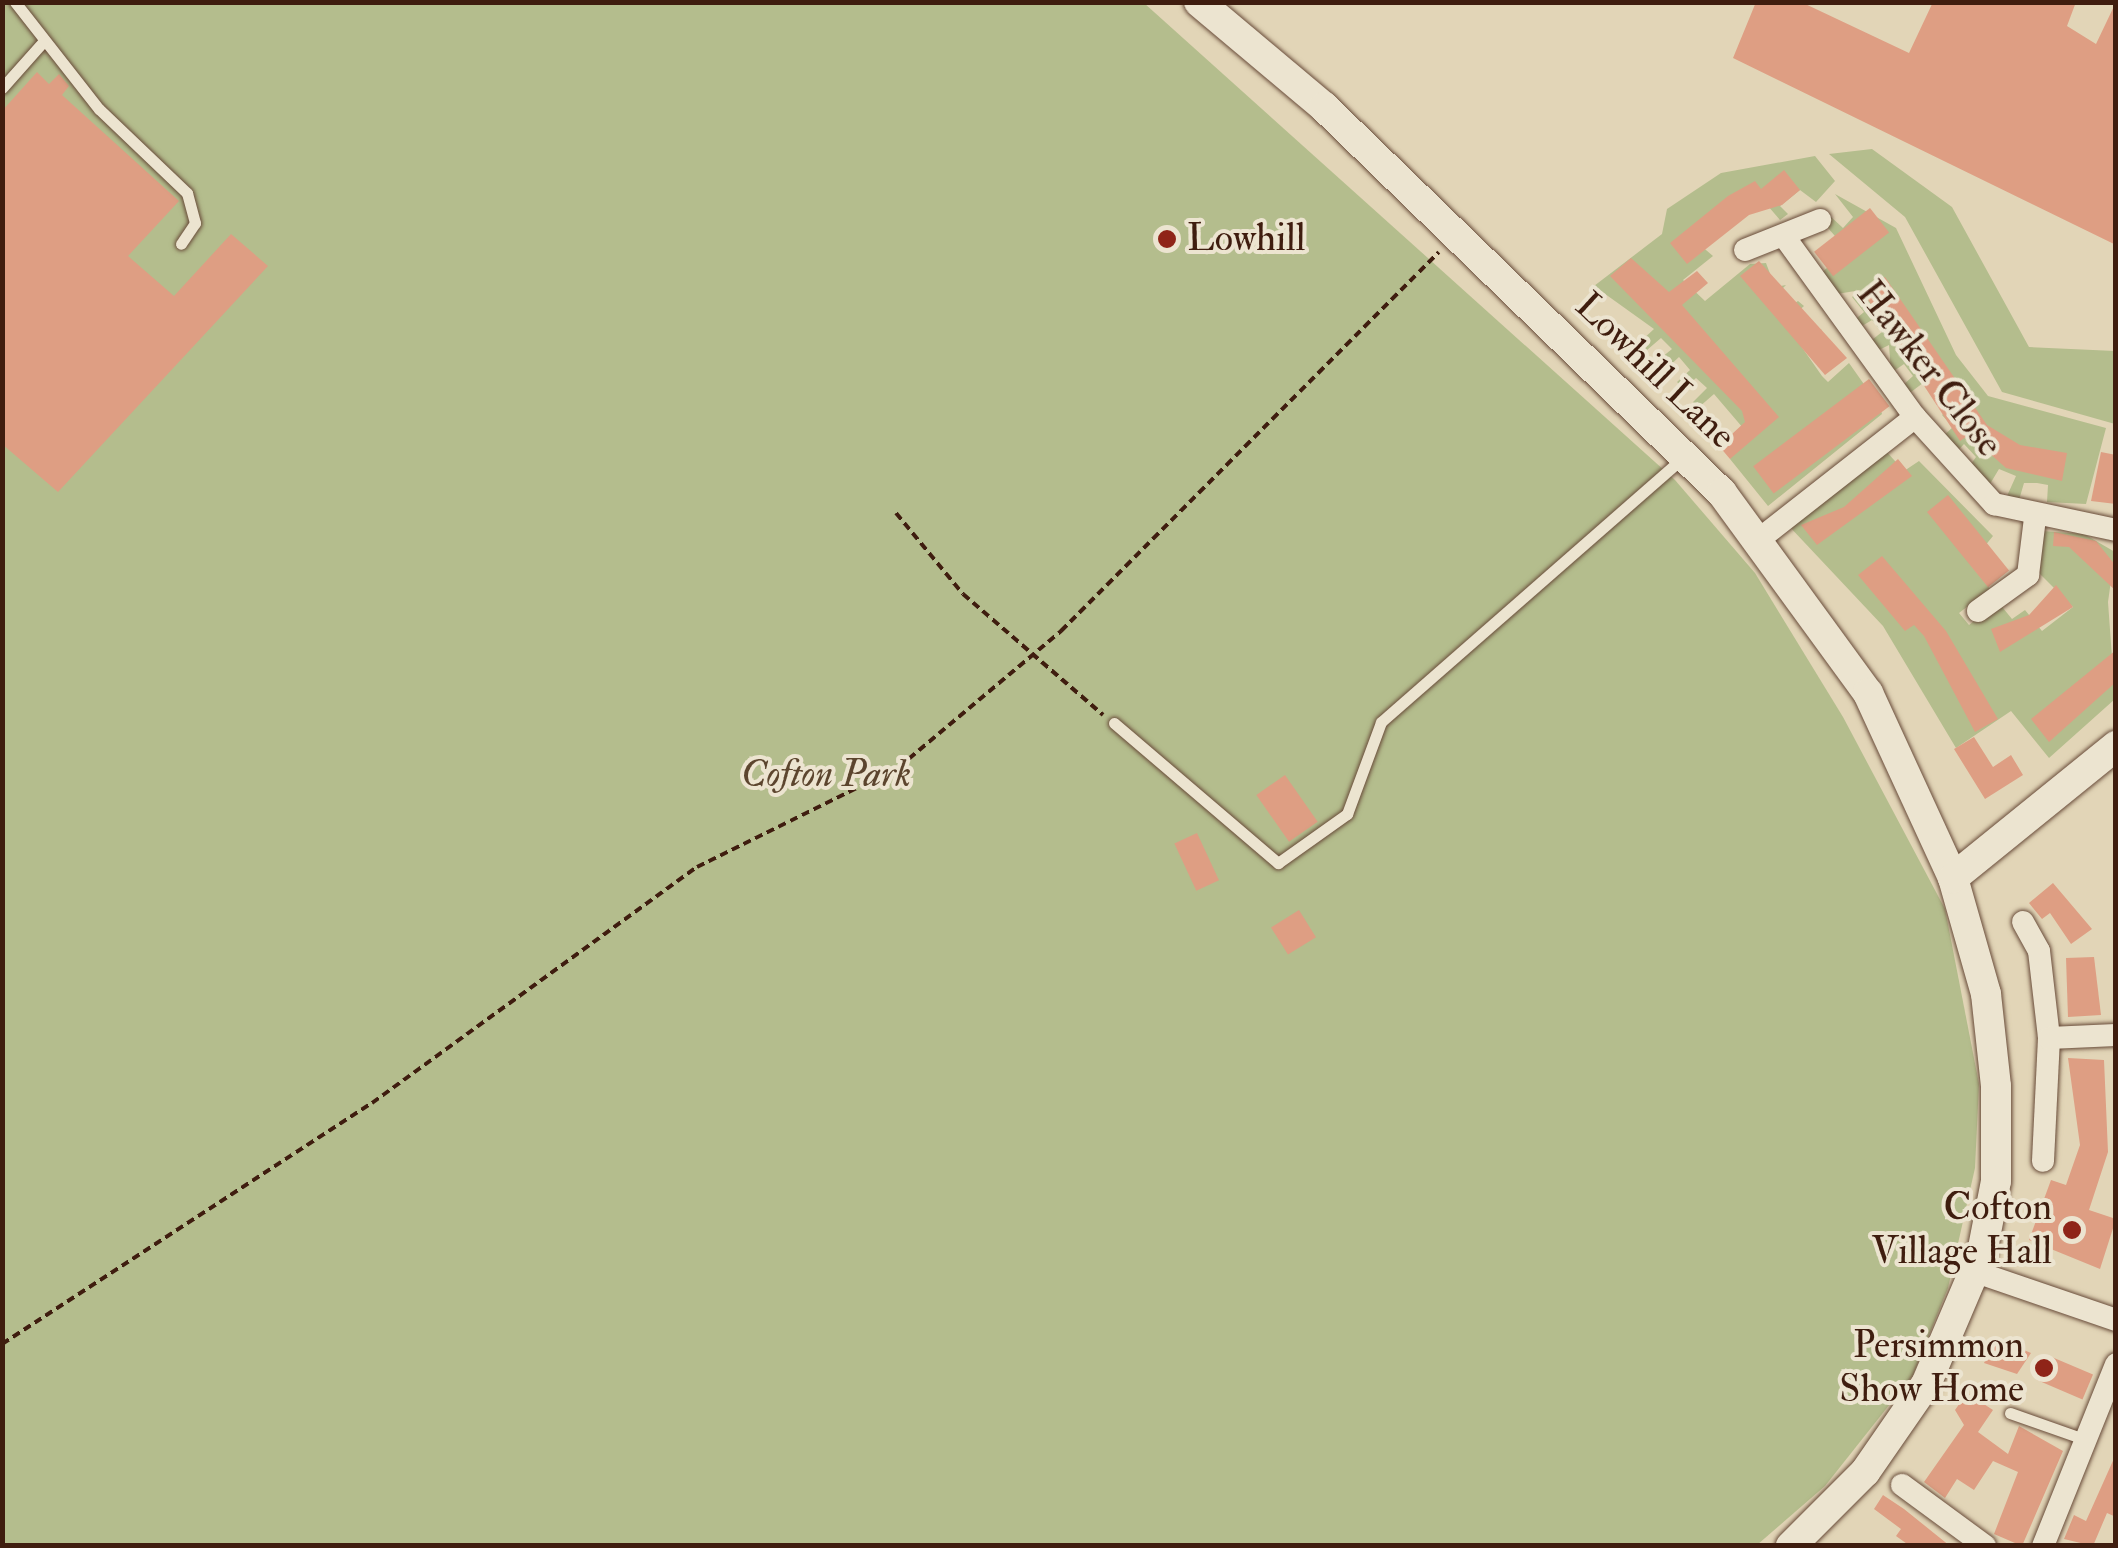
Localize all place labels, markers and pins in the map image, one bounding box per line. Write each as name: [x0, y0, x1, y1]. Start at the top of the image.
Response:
place label: Lowhill: [1187, 216, 1306, 262]
marker: Lowhill: [1156, 228, 1178, 250]
place label: Cofton Village Hall: [1871, 1185, 2052, 1274]
marker: Cofton Village Hall: [2061, 1219, 2083, 1241]
place label: Persimmon Show Home: [1839, 1323, 2024, 1412]
marker: Persimmon Show Home: [2033, 1357, 2055, 1379]

